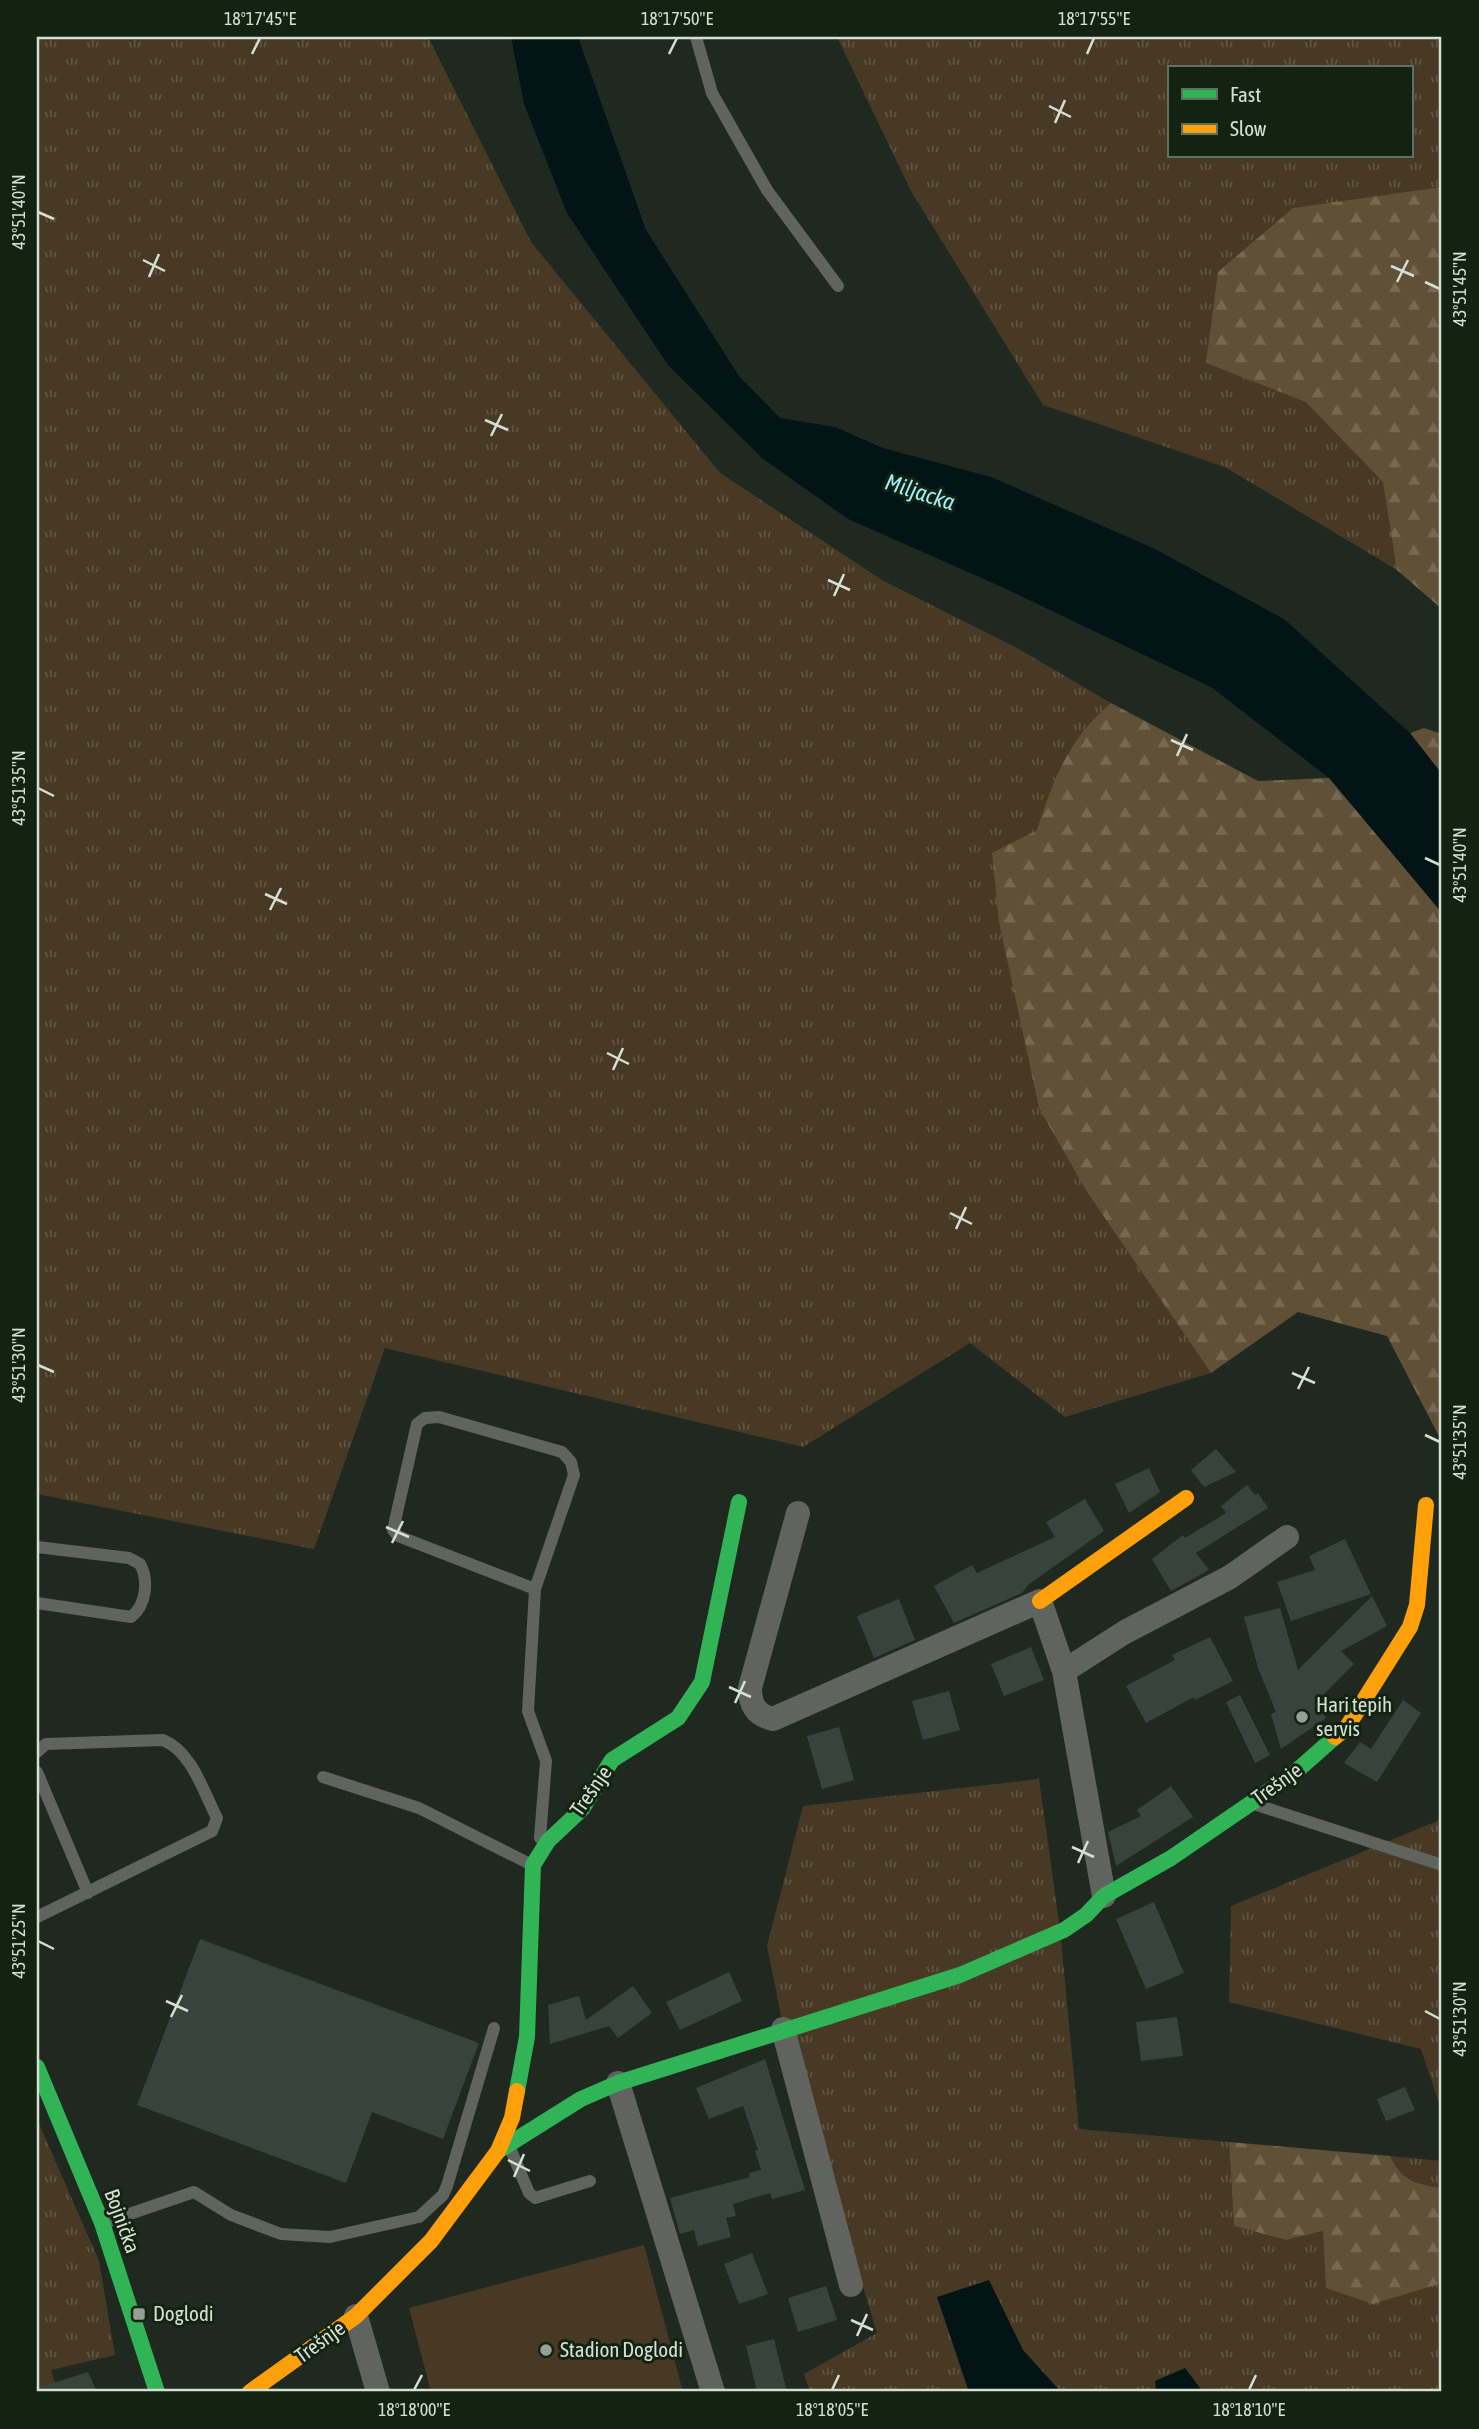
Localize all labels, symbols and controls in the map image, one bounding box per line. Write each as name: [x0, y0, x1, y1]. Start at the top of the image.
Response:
text: 18°17'45"E: [224, 8, 296, 29]
text: 18°17'50"E: [641, 8, 713, 29]
text: 18°17'55"E: [1058, 8, 1130, 29]
legend: [1168, 66, 1412, 158]
text: Fast: [1230, 82, 1261, 106]
text: Slow: [1230, 116, 1267, 140]
text: 43°51'40"N: [8, 174, 29, 250]
text: 43°51'45"N: [1449, 251, 1470, 327]
water label: Miljacka: [882, 469, 958, 516]
text: 43°51'35"N: [8, 750, 29, 826]
text: 43°51'40"N: [1449, 827, 1470, 903]
text: 43°51'30"N: [8, 1327, 29, 1403]
text: 43°51'35"N: [1449, 1404, 1470, 1480]
place label: Hari tepih servis: [1316, 1692, 1392, 1740]
marker: Hari tepih servis: [1294, 1709, 1310, 1725]
street label: Trešnje: [1247, 1757, 1306, 1809]
street label: Trešnje: [564, 1761, 616, 1820]
text: 43°51'25"N: [8, 1903, 29, 1979]
text: 43°51'30"N: [1449, 1981, 1470, 2057]
street label: Bojnička: [100, 2185, 146, 2256]
place label: Doglodi: [153, 2301, 214, 2325]
marker: Doglodi: [131, 2306, 147, 2322]
street label: Trešnje: [290, 2315, 349, 2367]
place label: Stadion Doglodi: [560, 2337, 683, 2361]
marker: Stadion Doglodi: [538, 2342, 554, 2358]
text: 18°18'00"E: [378, 2399, 450, 2420]
text: 18°18'05"E: [796, 2399, 868, 2420]
text: 18°18'10"E: [1213, 2399, 1285, 2420]

